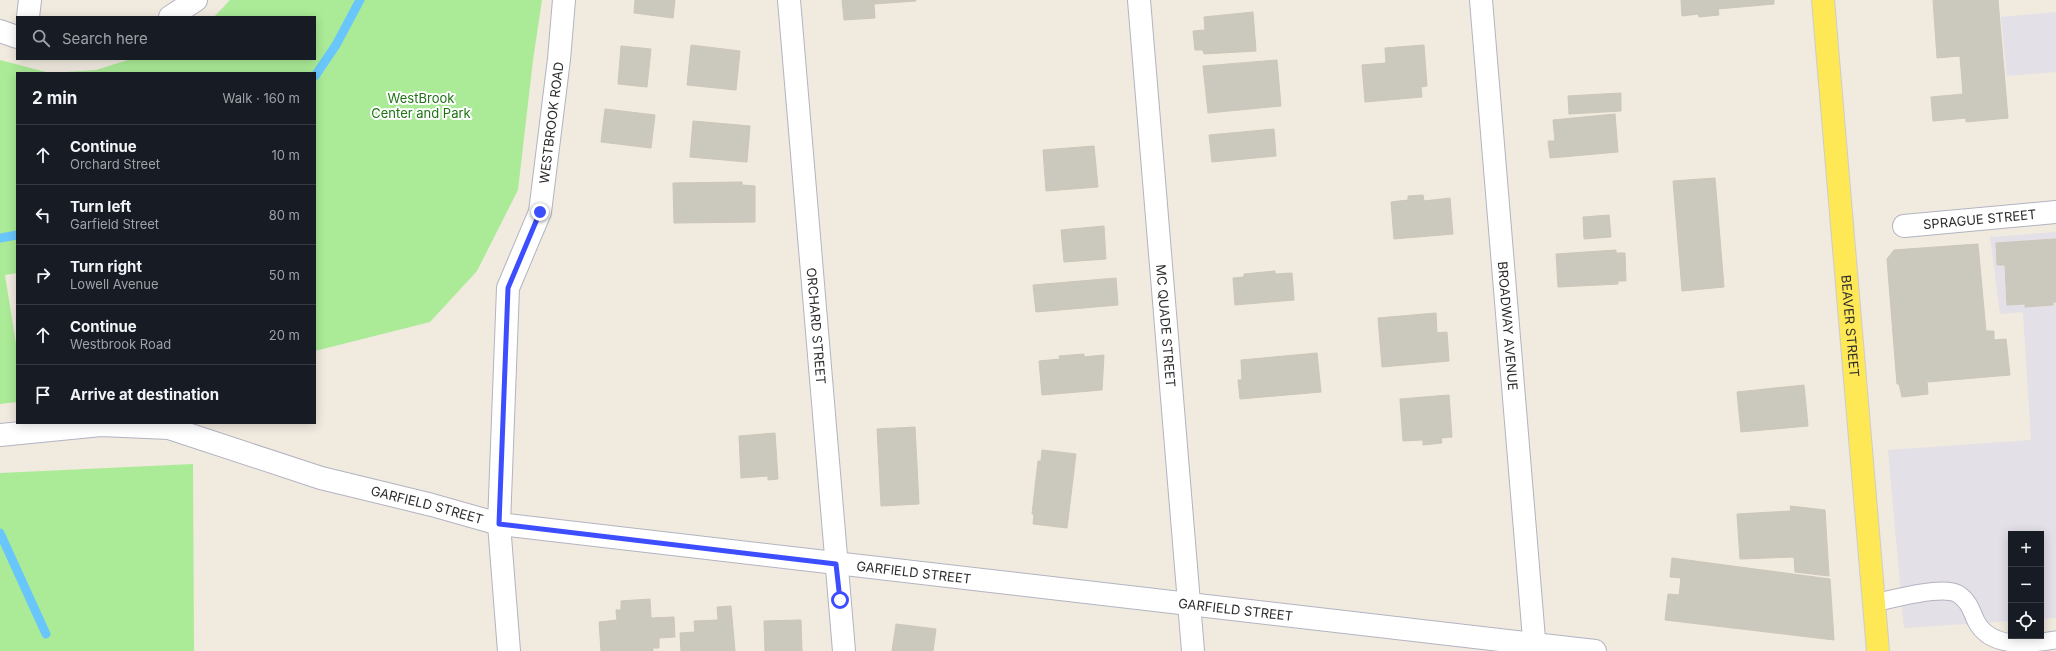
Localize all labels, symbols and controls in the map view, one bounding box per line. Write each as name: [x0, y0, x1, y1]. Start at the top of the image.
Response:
search box: [16, 16, 316, 60]
icon: search: [30, 27, 52, 49]
text: Search here: [62, 29, 148, 48]
street label: WESTBROOK ROAD: [536, 61, 567, 185]
text: 2 min: [32, 88, 77, 108]
text: Walk · 160 m: [223, 90, 300, 106]
park label: WestBrook Center and Park: [371, 90, 471, 121]
text: Continue: [70, 137, 137, 156]
icon: ahead: [32, 144, 54, 166]
text: 10 m: [271, 147, 300, 163]
text: Orchard Street: [70, 156, 160, 172]
text: Turn left: [70, 197, 131, 216]
route end: [531, 203, 549, 221]
icon: left: [32, 204, 54, 226]
street label: SPRAGUE STREET: [1922, 206, 2037, 232]
text: 80 m: [269, 207, 300, 223]
text: Garfield Street: [70, 216, 159, 232]
text: Turn right: [70, 257, 142, 276]
street label: BROADWAY AVENUE: [1495, 261, 1521, 391]
icon: right: [32, 264, 54, 286]
street label: MC QUADE STREET: [1153, 264, 1179, 388]
text: 50 m: [269, 267, 300, 283]
street label: ORCHARD STREET: [804, 267, 829, 385]
street label: BEAVER STREET: [1838, 274, 1863, 378]
text: Lowell Avenue: [70, 276, 159, 292]
text: Continue: [70, 317, 137, 336]
icon: ahead: [32, 324, 54, 346]
text: 20 m: [269, 327, 300, 343]
text: Westbrook Road: [70, 336, 171, 352]
icon: arrive: [32, 384, 54, 406]
text: Arrive at destination: [70, 385, 219, 404]
street label: GARFIELD STREET: [369, 482, 485, 527]
map controls: [2008, 531, 2044, 639]
button: +: [2008, 531, 2044, 567]
street label: GARFIELD STREET: [856, 557, 972, 587]
button: −: [2008, 567, 2044, 603]
route start: [831, 591, 849, 609]
street label: GARFIELD STREET: [1177, 595, 1294, 624]
button: locate: [2008, 603, 2044, 639]

